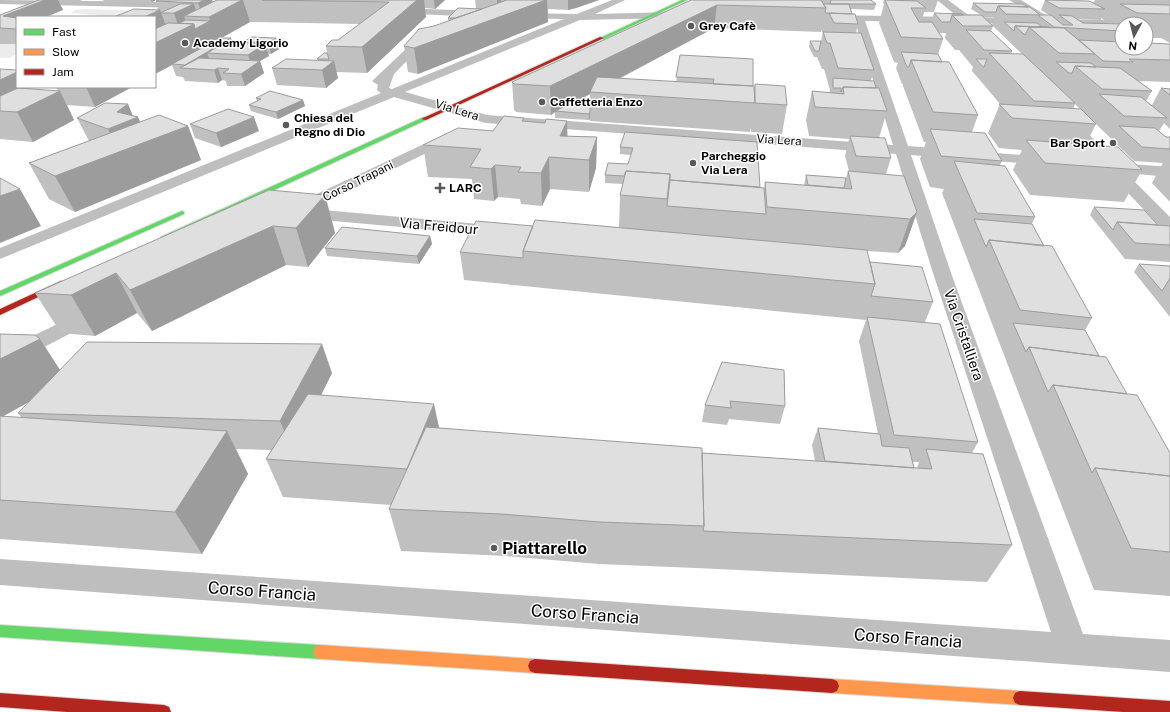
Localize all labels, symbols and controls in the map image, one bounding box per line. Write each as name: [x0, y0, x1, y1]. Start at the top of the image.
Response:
legend: [16, 16, 156, 88]
north arrow: [1114, 16, 1154, 56]
place label: Grey Cafè: [699, 19, 756, 33]
marker: Grey Cafè: [686, 21, 696, 31]
text: Fast: [52, 25, 77, 39]
place label: Academy Ligorio: [193, 36, 288, 50]
marker: Academy Ligorio: [180, 38, 190, 48]
text: N: [1128, 39, 1138, 52]
text: Slow: [52, 45, 80, 59]
text: Jam: [52, 65, 74, 79]
place label: Caffetteria Enzo: [550, 95, 643, 109]
street label: Via Lera: [433, 97, 481, 123]
marker: Caffetteria Enzo: [537, 97, 547, 107]
place label: Chiesa del Regno di Dio: [294, 111, 365, 139]
marker: Chiesa del Regno di Dio: [281, 120, 291, 130]
street label: Via Lera: [756, 131, 802, 149]
place label: Bar Sport: [1050, 136, 1105, 150]
marker: Bar Sport: [1108, 138, 1118, 148]
place label: Parcheggio Via Lera: [701, 149, 766, 177]
street label: Corso Trapani: [320, 158, 396, 204]
marker: Parcheggio Via Lera: [688, 158, 698, 168]
place label: LARC: [449, 181, 482, 195]
marker: LARC: [434, 182, 446, 194]
street label: Via Freidour: [399, 215, 479, 237]
street label: Via Cristalliera: [941, 287, 987, 383]
place label: Piattarello: [502, 538, 587, 558]
marker: Piattarello: [489, 543, 499, 553]
street label: Corso Francia: [207, 577, 317, 605]
street label: Corso Francia: [530, 600, 640, 628]
street label: Corso Francia: [853, 624, 963, 652]

